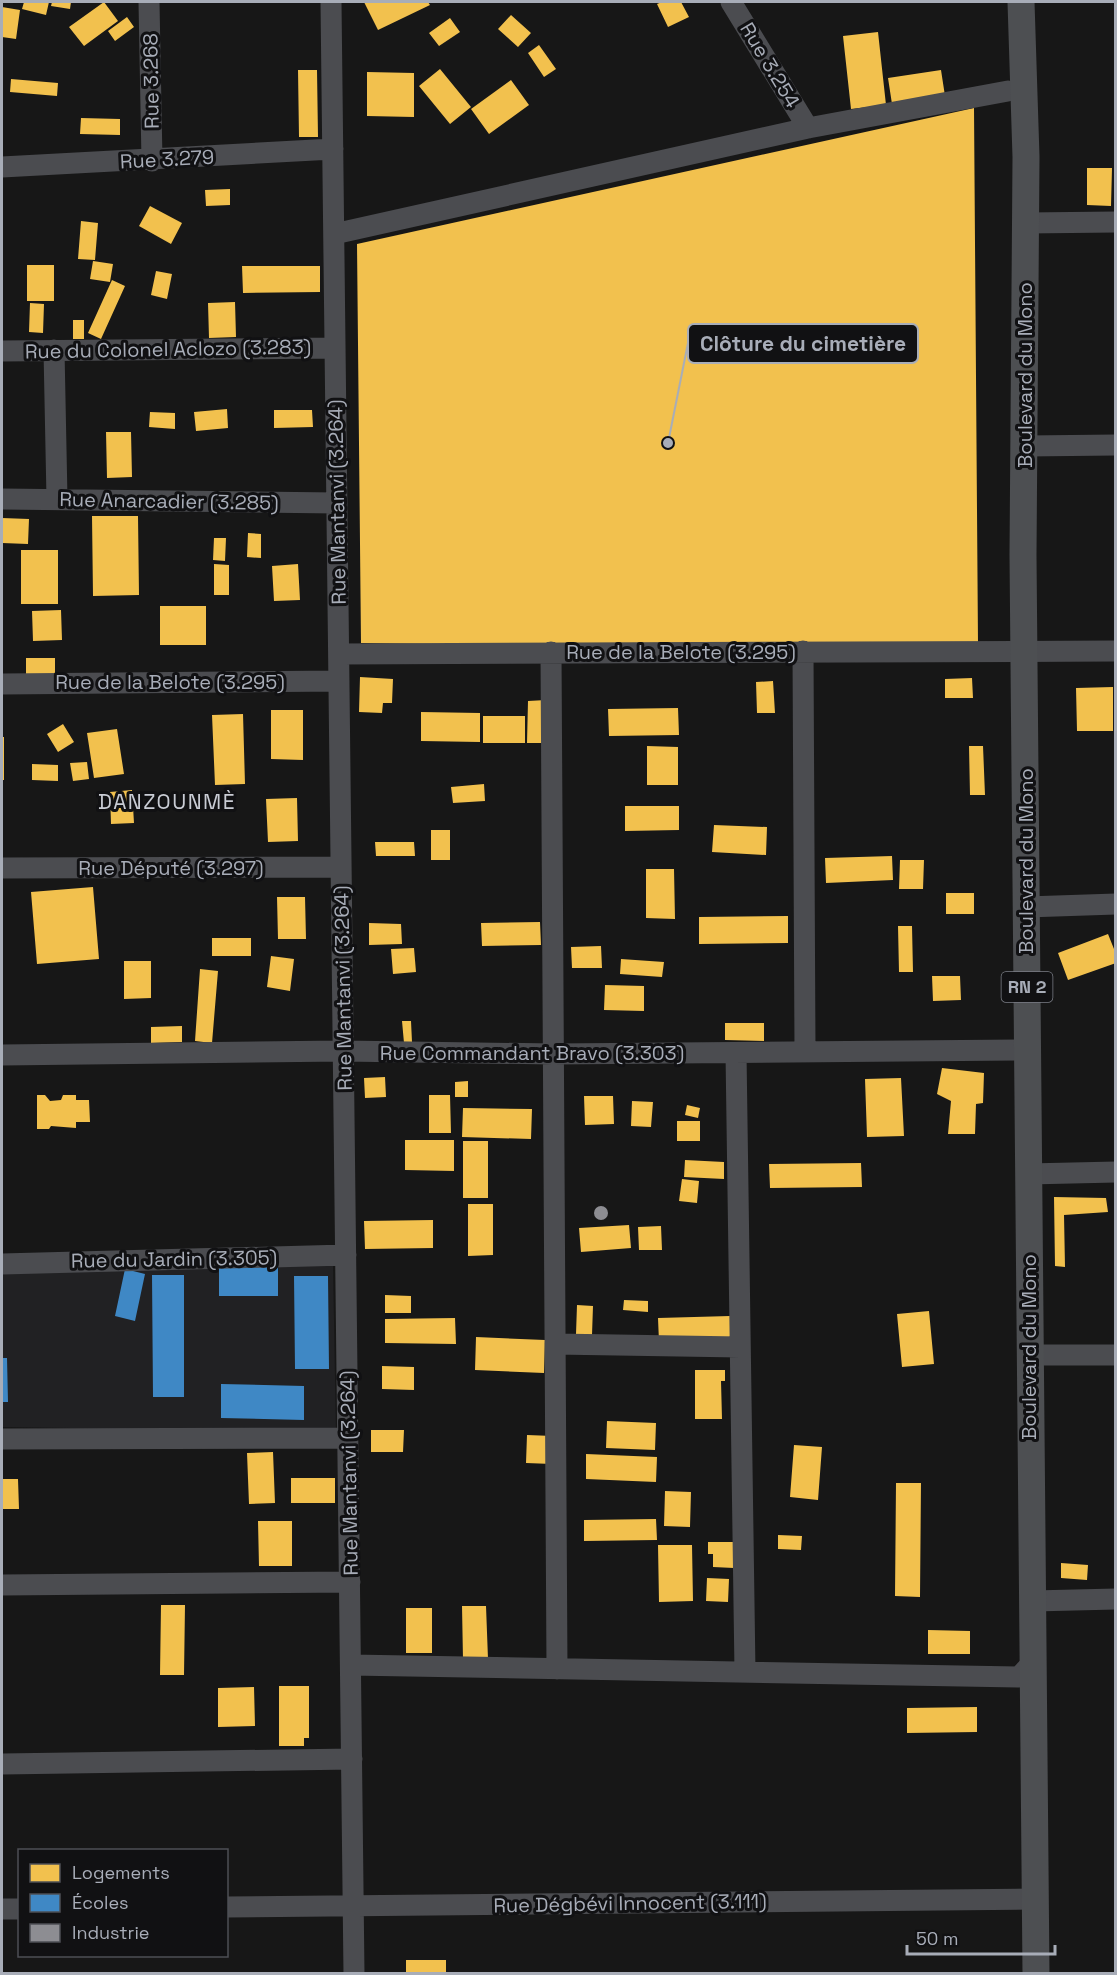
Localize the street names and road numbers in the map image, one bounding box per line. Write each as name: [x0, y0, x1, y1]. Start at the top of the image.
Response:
street label: Rue 3.254: [734, 17, 806, 113]
street label: Rue 3.268: [137, 33, 165, 129]
street label: Rue 3.279: [119, 144, 215, 174]
street label: Boulevard du Mono: [1012, 282, 1038, 468]
street label: Rue du Colonel Aclozo (3.283): [25, 334, 311, 364]
street label: Rue Mantanvi (3.264): [322, 399, 352, 605]
street label: Rue Anarcadier (3.285): [59, 486, 279, 516]
street label: Rue de la Belote (3.295): [566, 639, 796, 665]
street label: Rue de la Belote (3.295): [55, 669, 285, 695]
street label: Boulevard du Mono: [1013, 768, 1039, 954]
street label: Rue Député (3.297): [78, 855, 264, 881]
street label: Rue Mantanvi (3.264): [328, 885, 358, 1091]
road number: RN 2: [1002, 972, 1052, 1002]
street label: Rue Commandant Bravo (3.303): [380, 1040, 684, 1066]
street label: Rue du Jardin (3.305): [71, 1244, 277, 1274]
street label: Boulevard du Mono: [1016, 1254, 1042, 1440]
street label: Rue Mantanvi (3.264): [334, 1370, 364, 1576]
street label: Rue Dégbévi Innocent (3.111): [493, 1888, 767, 1918]

